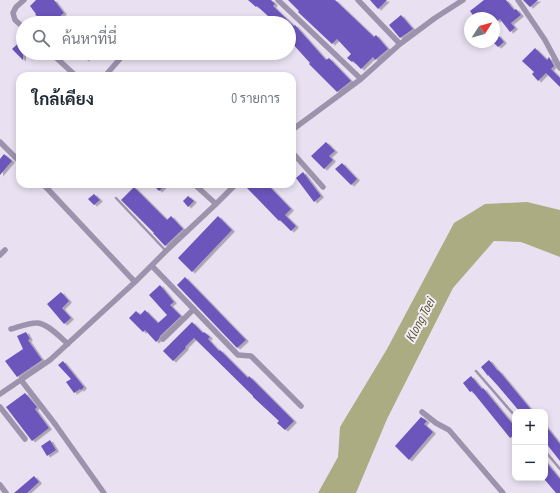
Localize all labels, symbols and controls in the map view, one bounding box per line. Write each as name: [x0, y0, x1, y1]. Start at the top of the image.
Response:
north arrow: [464, 12, 500, 48]
search box: [16, 16, 296, 60]
icon: search: [30, 27, 52, 49]
text: ค้นหาที่นี่: [62, 29, 117, 48]
text: ใกล้เคียง: [32, 88, 94, 110]
text: 0 รายการ: [231, 90, 280, 107]
water label: Klong Toei: [401, 293, 440, 345]
map controls: [512, 409, 548, 481]
button: +: [512, 409, 548, 445]
button: −: [512, 445, 548, 481]

